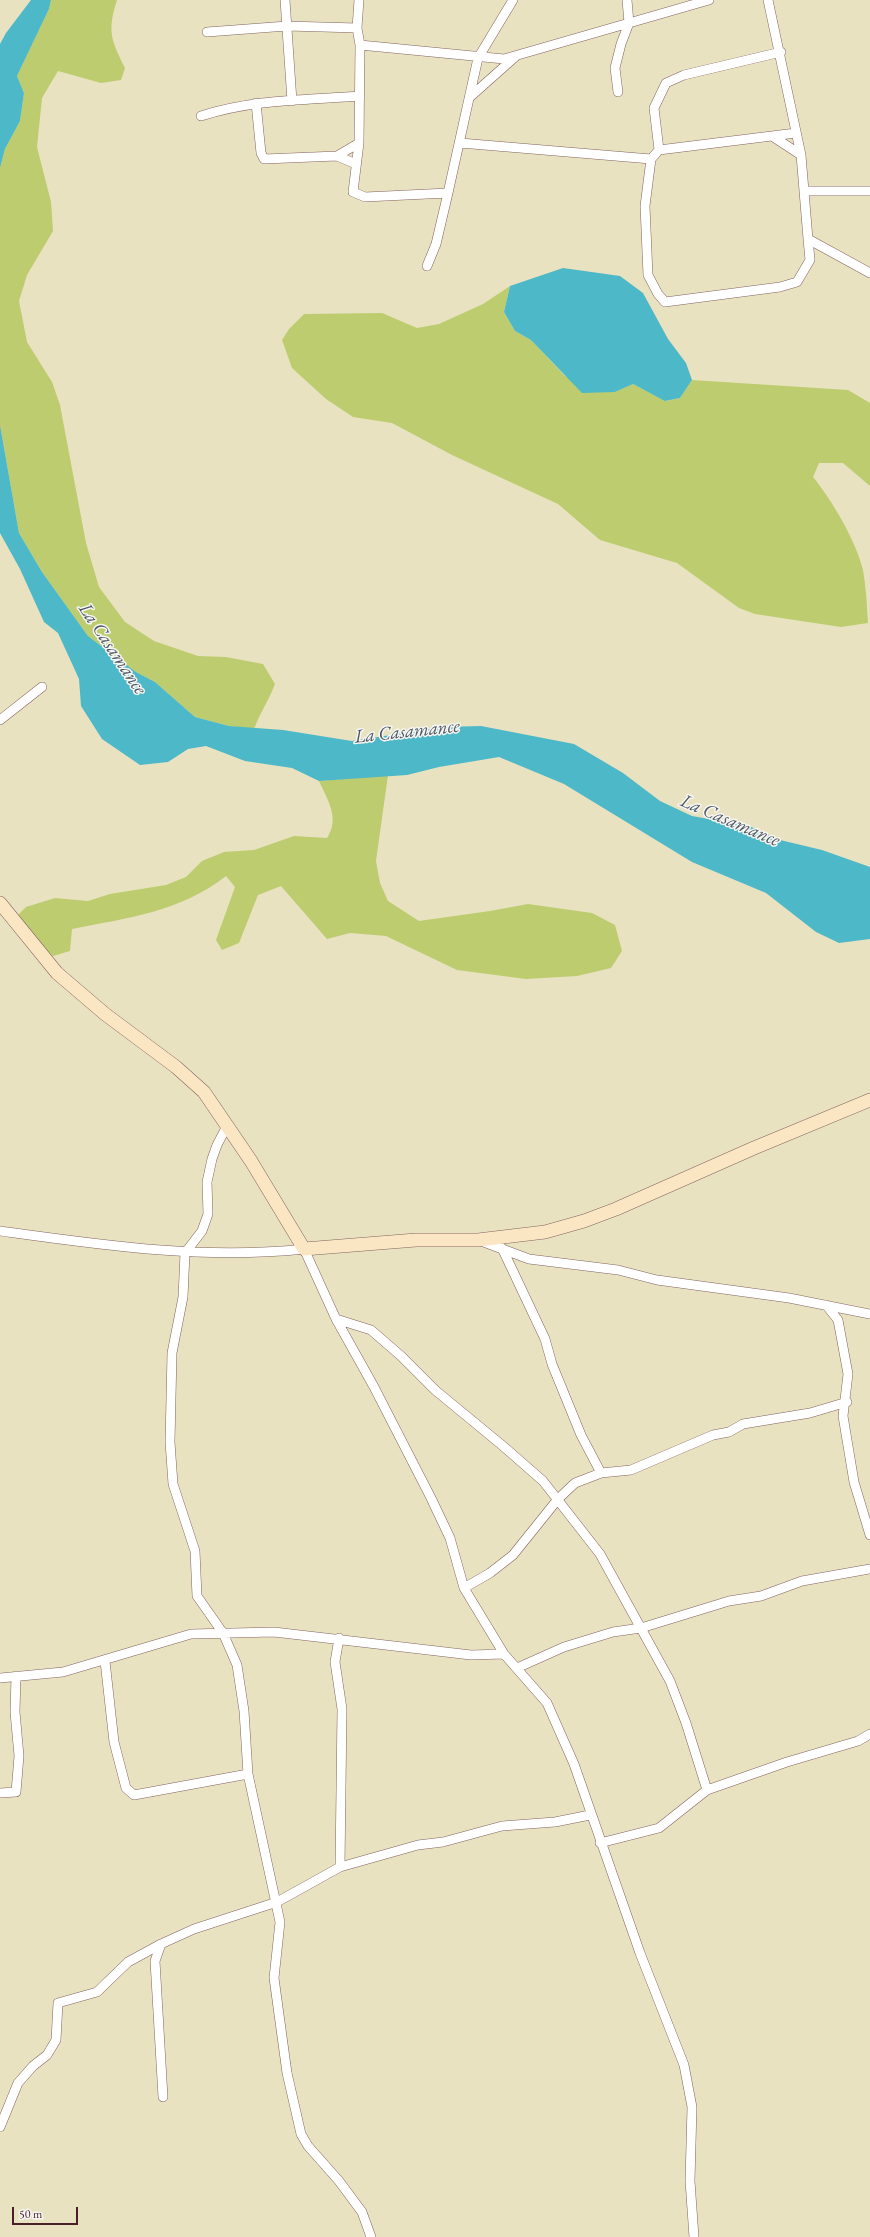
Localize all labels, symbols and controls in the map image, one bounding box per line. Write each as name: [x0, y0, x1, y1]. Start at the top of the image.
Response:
water label: La Casamance: [73, 599, 151, 699]
water label: La Casamance: [353, 715, 461, 749]
water label: La Casamance: [677, 790, 783, 852]
scale bar: [14, 2199, 80, 2225]
text: 50 m: [19, 2206, 42, 2222]

